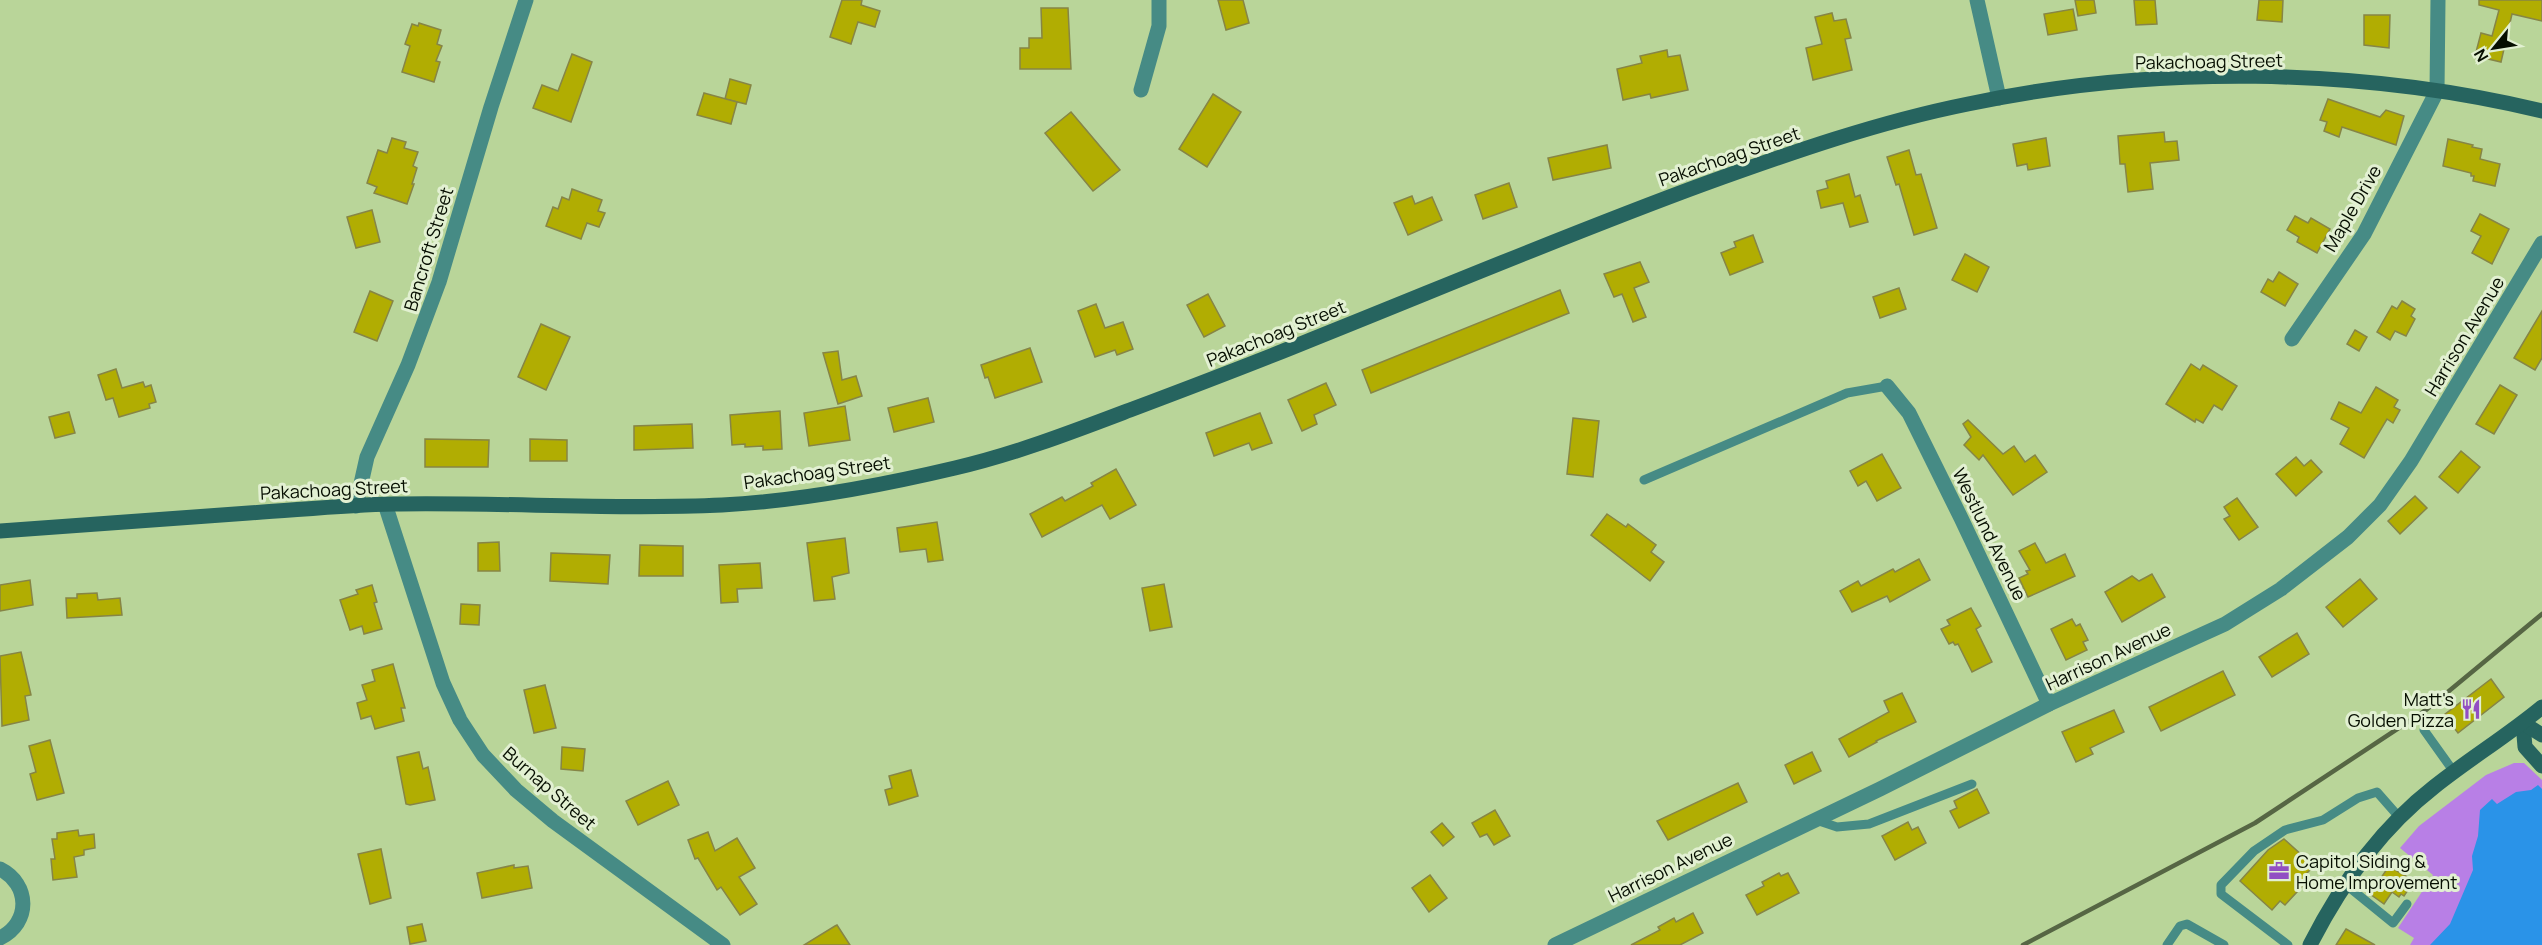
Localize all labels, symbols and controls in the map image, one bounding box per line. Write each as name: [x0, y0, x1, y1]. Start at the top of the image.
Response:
north arrow: [2464, 18, 2524, 78]
text: N: [2469, 45, 2493, 66]
street label: Pakachoag Street: [2135, 48, 2283, 74]
street label: Pakachoag Street: [1655, 121, 1803, 191]
street label: Maple Drive: [2318, 160, 2386, 256]
street label: Bancroft Street: [398, 184, 458, 314]
street label: Harrison Avenue: [2419, 272, 2509, 400]
street label: Pakachoag Street: [1203, 294, 1349, 372]
street label: Pakachoag Street: [742, 450, 892, 494]
street label: Westlund Avenue: [1948, 464, 2032, 604]
street label: Pakachoag Street: [260, 473, 408, 505]
street label: Harrison Avenue: [2042, 616, 2174, 696]
place label: Matt's Golden Pizza: [2348, 687, 2454, 732]
restaurant icon: Matt's Golden Pizza: [2459, 697, 2483, 721]
street label: Burnap Street: [498, 741, 602, 835]
street label: Harrison Avenue: [1604, 827, 1736, 907]
place label: Capitol Siding & Home Improvement: [2296, 849, 2457, 894]
office icon: Capitol Siding & Home Improvement: [2267, 859, 2291, 883]

